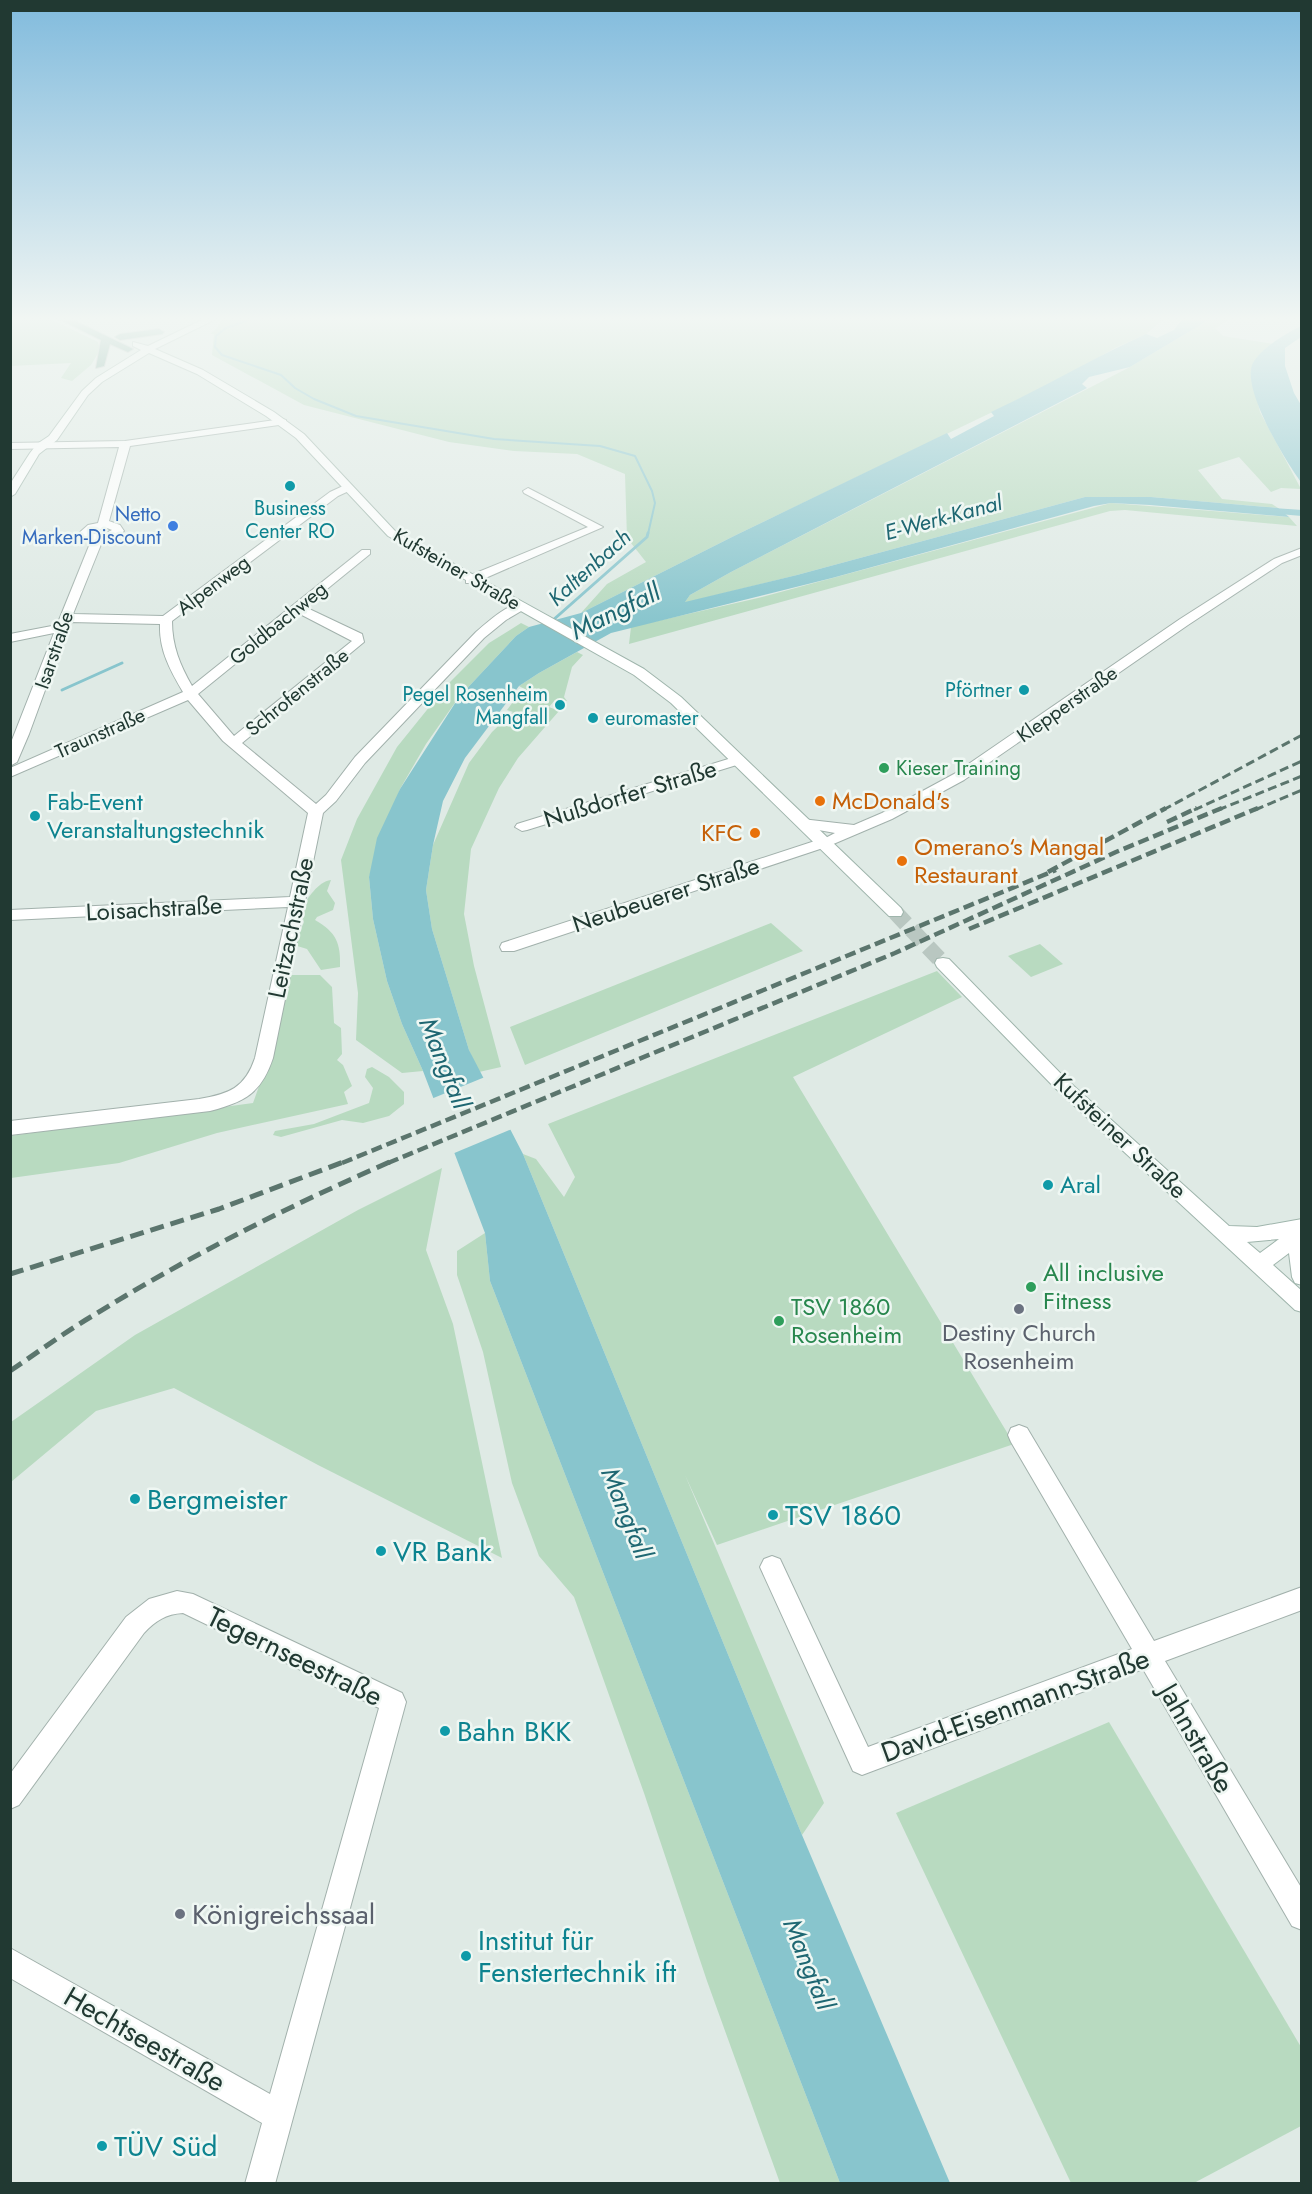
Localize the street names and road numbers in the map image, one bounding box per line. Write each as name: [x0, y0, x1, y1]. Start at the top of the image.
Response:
street label: Kufsteiner Straße: [388, 521, 526, 618]
street label: Alpenweg: [171, 548, 256, 623]
street label: Goldbachweg: [223, 575, 333, 672]
street label: Isarstraße: [28, 607, 81, 693]
street label: Schrofenstraße: [239, 641, 355, 743]
street label: Klepperstraße: [1011, 659, 1124, 750]
street label: Traunstraße: [50, 701, 150, 766]
street label: Nußdorfer Straße: [539, 751, 721, 836]
street label: Neubeuerer Straße: [568, 848, 764, 941]
street label: Leitzachstraße: [259, 854, 322, 1001]
street label: Loisachstraße: [85, 887, 223, 930]
street label: Kufsteiner Straße: [1046, 1064, 1195, 1207]
street label: Tegernseestraße: [200, 1596, 389, 1717]
street label: David-Eisenmann-Straße: [875, 1638, 1155, 1773]
street label: Jahnstraße: [1147, 1672, 1245, 1801]
street label: Hechtseestraße: [56, 1977, 233, 2102]

